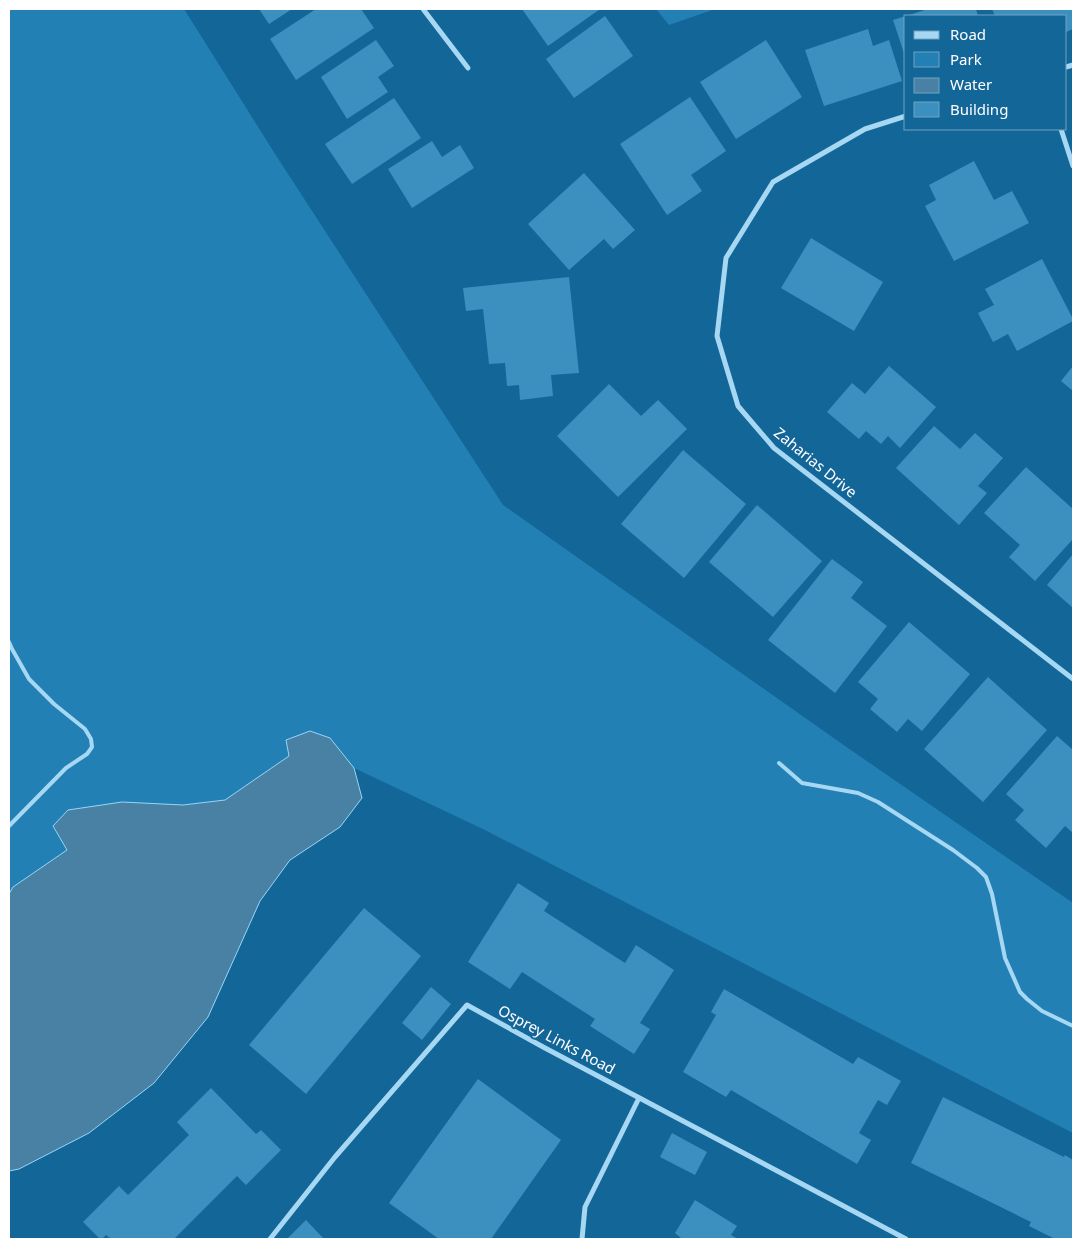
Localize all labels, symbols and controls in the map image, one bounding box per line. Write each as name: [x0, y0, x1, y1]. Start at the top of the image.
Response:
legend: [904, 15, 1067, 130]
text: Road: [950, 24, 986, 44]
text: Park: [950, 49, 982, 69]
text: Water: [950, 74, 992, 94]
text: Building: [950, 99, 1008, 119]
street label: Zaharias Drive: [770, 422, 862, 502]
street label: Osprey Links Road: [495, 1000, 619, 1078]

